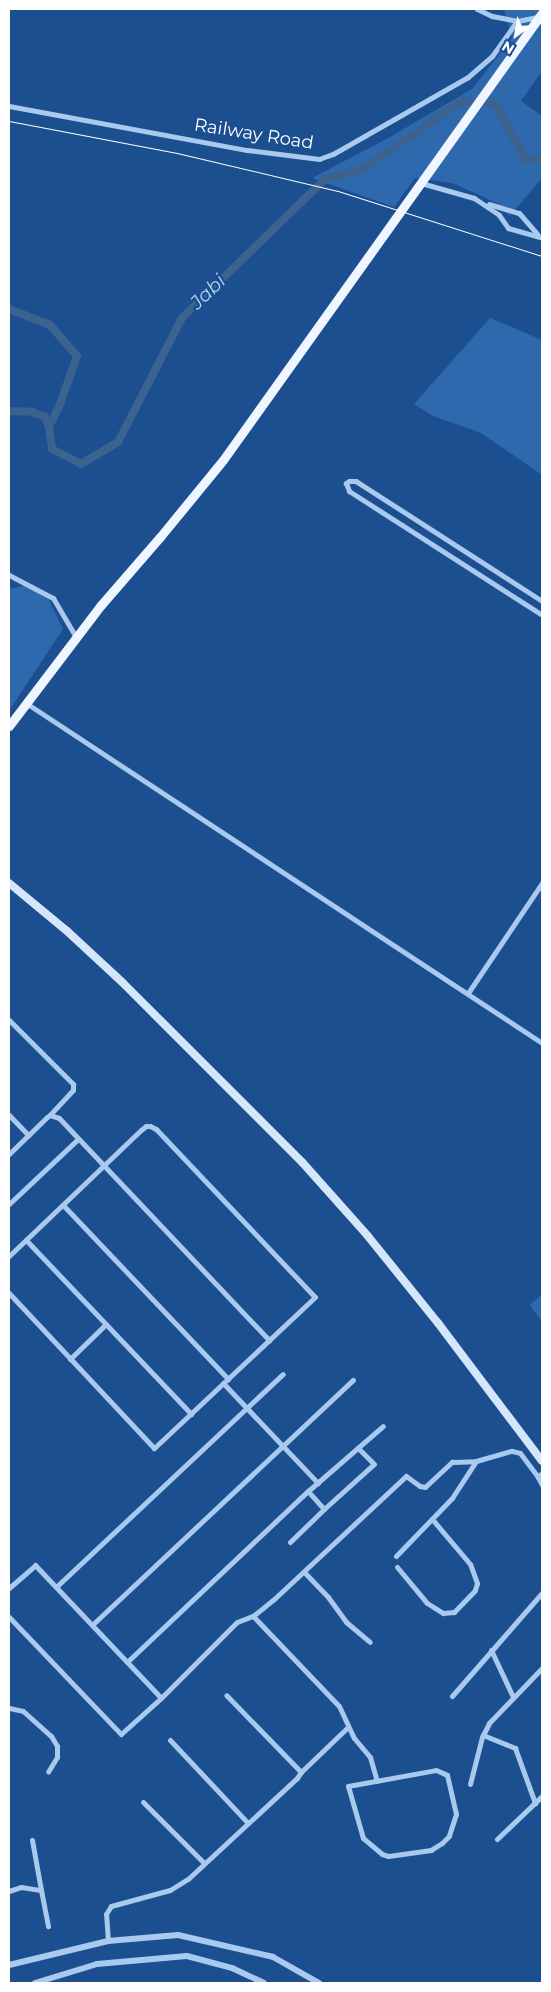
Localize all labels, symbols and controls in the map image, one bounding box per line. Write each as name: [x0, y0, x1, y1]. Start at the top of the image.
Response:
north arrow: [491, 10, 541, 60]
text: N: [498, 37, 518, 58]
street label: Railway Road: [193, 114, 315, 154]
water label: Jabi: [186, 270, 230, 314]

